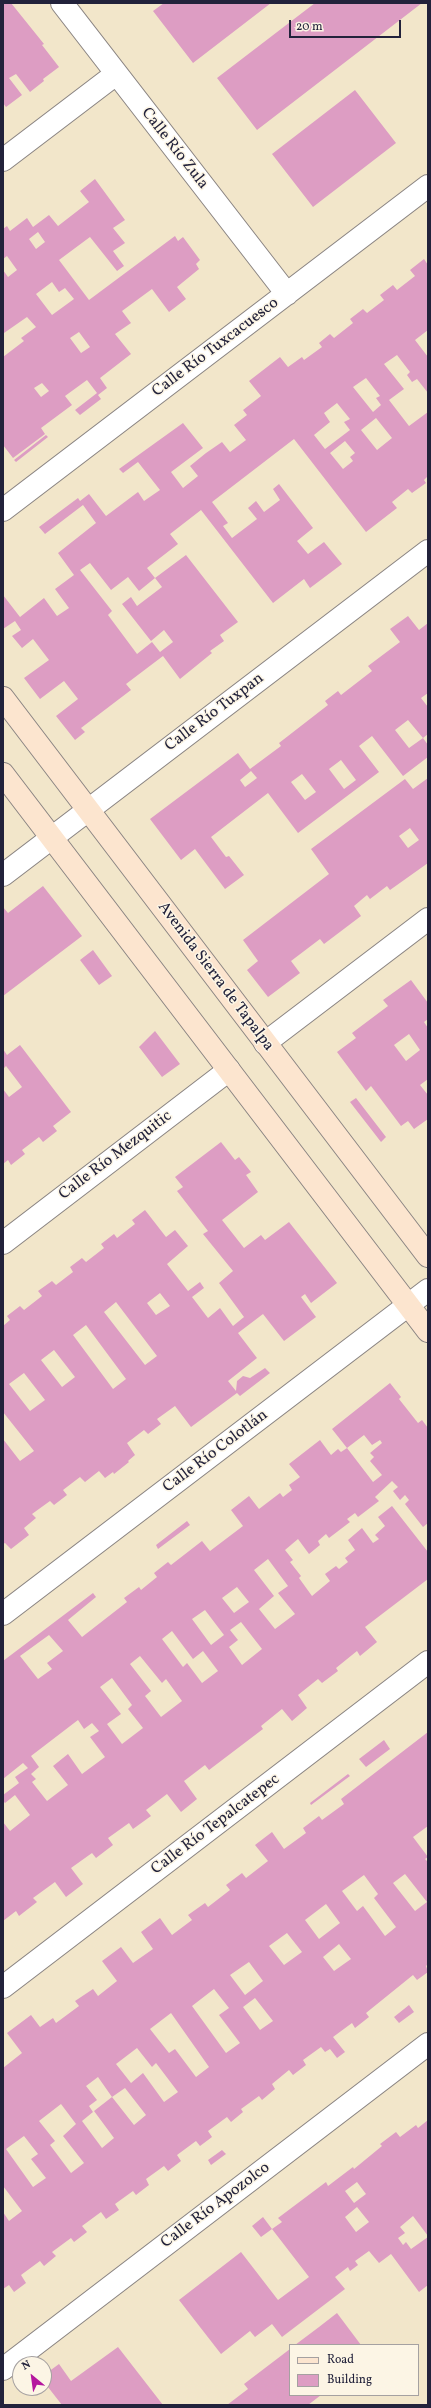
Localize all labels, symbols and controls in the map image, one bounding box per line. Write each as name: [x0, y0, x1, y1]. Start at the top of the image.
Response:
scale bar: [291, 12, 403, 38]
text: 20 m: [296, 19, 323, 35]
street label: Calle Río Zula: [136, 104, 212, 194]
street label: Calle Río Tuxcacuesco: [149, 294, 283, 402]
street label: Calle Río Tuxpan: [162, 670, 268, 756]
street label: Avenida Sierra de Tapalpa: [153, 899, 277, 1055]
street label: Calle Río Mezquitic: [56, 1107, 176, 1205]
street label: Calle Río Colotlán: [160, 1406, 272, 1498]
street label: Calle Río Tepalcatepec: [148, 1770, 284, 1880]
street label: Calle Río Apozolco: [158, 2159, 274, 2253]
legend: [289, 2344, 419, 2396]
text: Road: [327, 2352, 354, 2368]
north arrow: [12, 2356, 52, 2396]
text: N: [19, 2357, 34, 2374]
text: Building: [327, 2372, 372, 2388]

